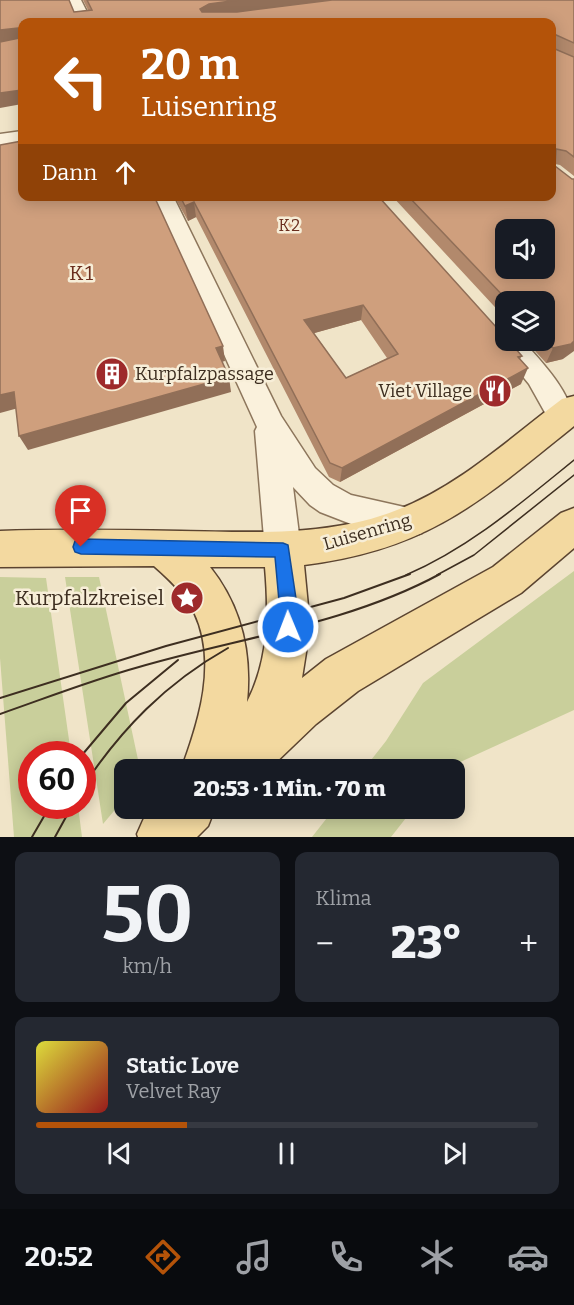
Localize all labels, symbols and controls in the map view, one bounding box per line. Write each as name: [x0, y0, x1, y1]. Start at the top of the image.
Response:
text: 20 m: [141, 40, 239, 90]
icon: left: [42, 42, 120, 120]
text: Luisenring: [141, 91, 277, 123]
icon: ahead: [109, 156, 142, 189]
text: Dann: [42, 159, 97, 186]
district label: K2: [278, 216, 302, 235]
map controls: [495, 219, 555, 351]
button: sound: [495, 219, 555, 279]
district label: K1: [69, 261, 95, 285]
button: layers: [495, 291, 555, 351]
building icon: Kurpfalzpassage: [94, 356, 130, 392]
place label: Kurpfalzpassage: [135, 363, 274, 385]
restaurant icon: Viet Village: [477, 373, 513, 409]
place label: Viet Village: [378, 380, 472, 402]
pin: [55, 485, 106, 547]
icon: arrive: [64, 494, 97, 527]
street label: Luisenring: [320, 509, 414, 555]
place icon: Kurpfalzkreisel: [169, 580, 205, 616]
place label: Kurpfalzkreisel: [15, 585, 164, 611]
position arrow: [256, 595, 320, 659]
speed limit sign: 60: [18, 741, 96, 819]
text: 20:53 · 1 Min. · 70 m: [194, 775, 385, 802]
text: 50: [101, 868, 193, 962]
text: Klima: [316, 886, 371, 910]
text: 23°: [391, 916, 462, 970]
text: −: [316, 924, 334, 964]
text: +: [519, 924, 538, 964]
text: km/h: [123, 954, 172, 978]
text: Static Love: [126, 1052, 239, 1079]
text: Velvet Ray: [126, 1079, 221, 1103]
icon: previous: [103, 1137, 136, 1170]
icon: pause: [270, 1137, 303, 1170]
icon: next: [438, 1137, 471, 1170]
icon: directions: [142, 1236, 184, 1278]
icon: music: [233, 1236, 275, 1278]
icon: phone: [325, 1236, 367, 1278]
icon: climate: [416, 1236, 458, 1278]
icon: car: [507, 1236, 549, 1278]
text: 20:52: [25, 1241, 93, 1273]

